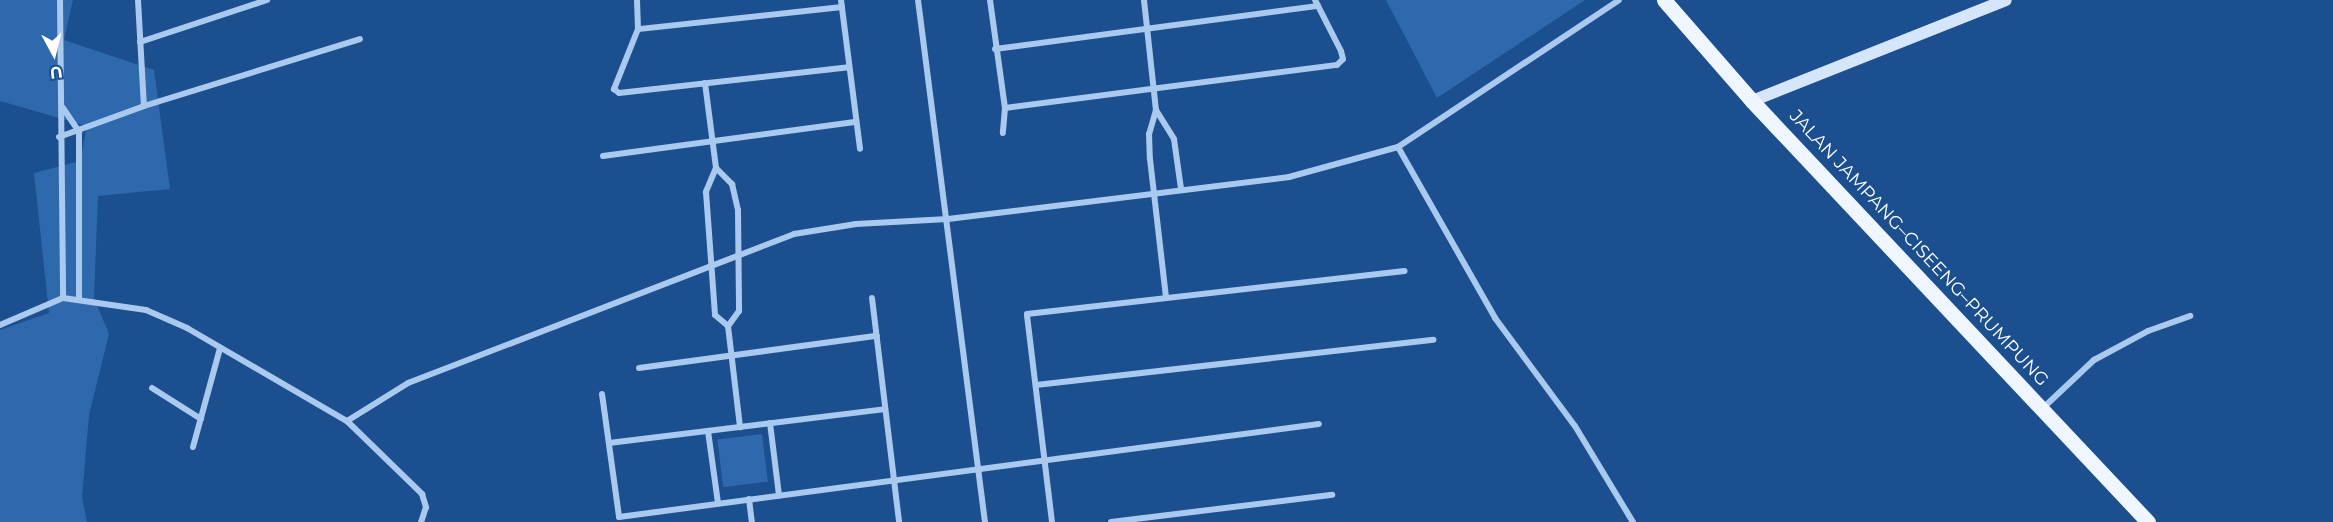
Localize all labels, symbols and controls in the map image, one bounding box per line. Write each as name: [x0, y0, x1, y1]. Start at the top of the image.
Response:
north arrow: [24, 24, 84, 84]
text: U: [49, 62, 64, 83]
street label: JALAN JAMPANG–CISEENG–PRUMPUNG: [1785, 105, 2053, 391]

